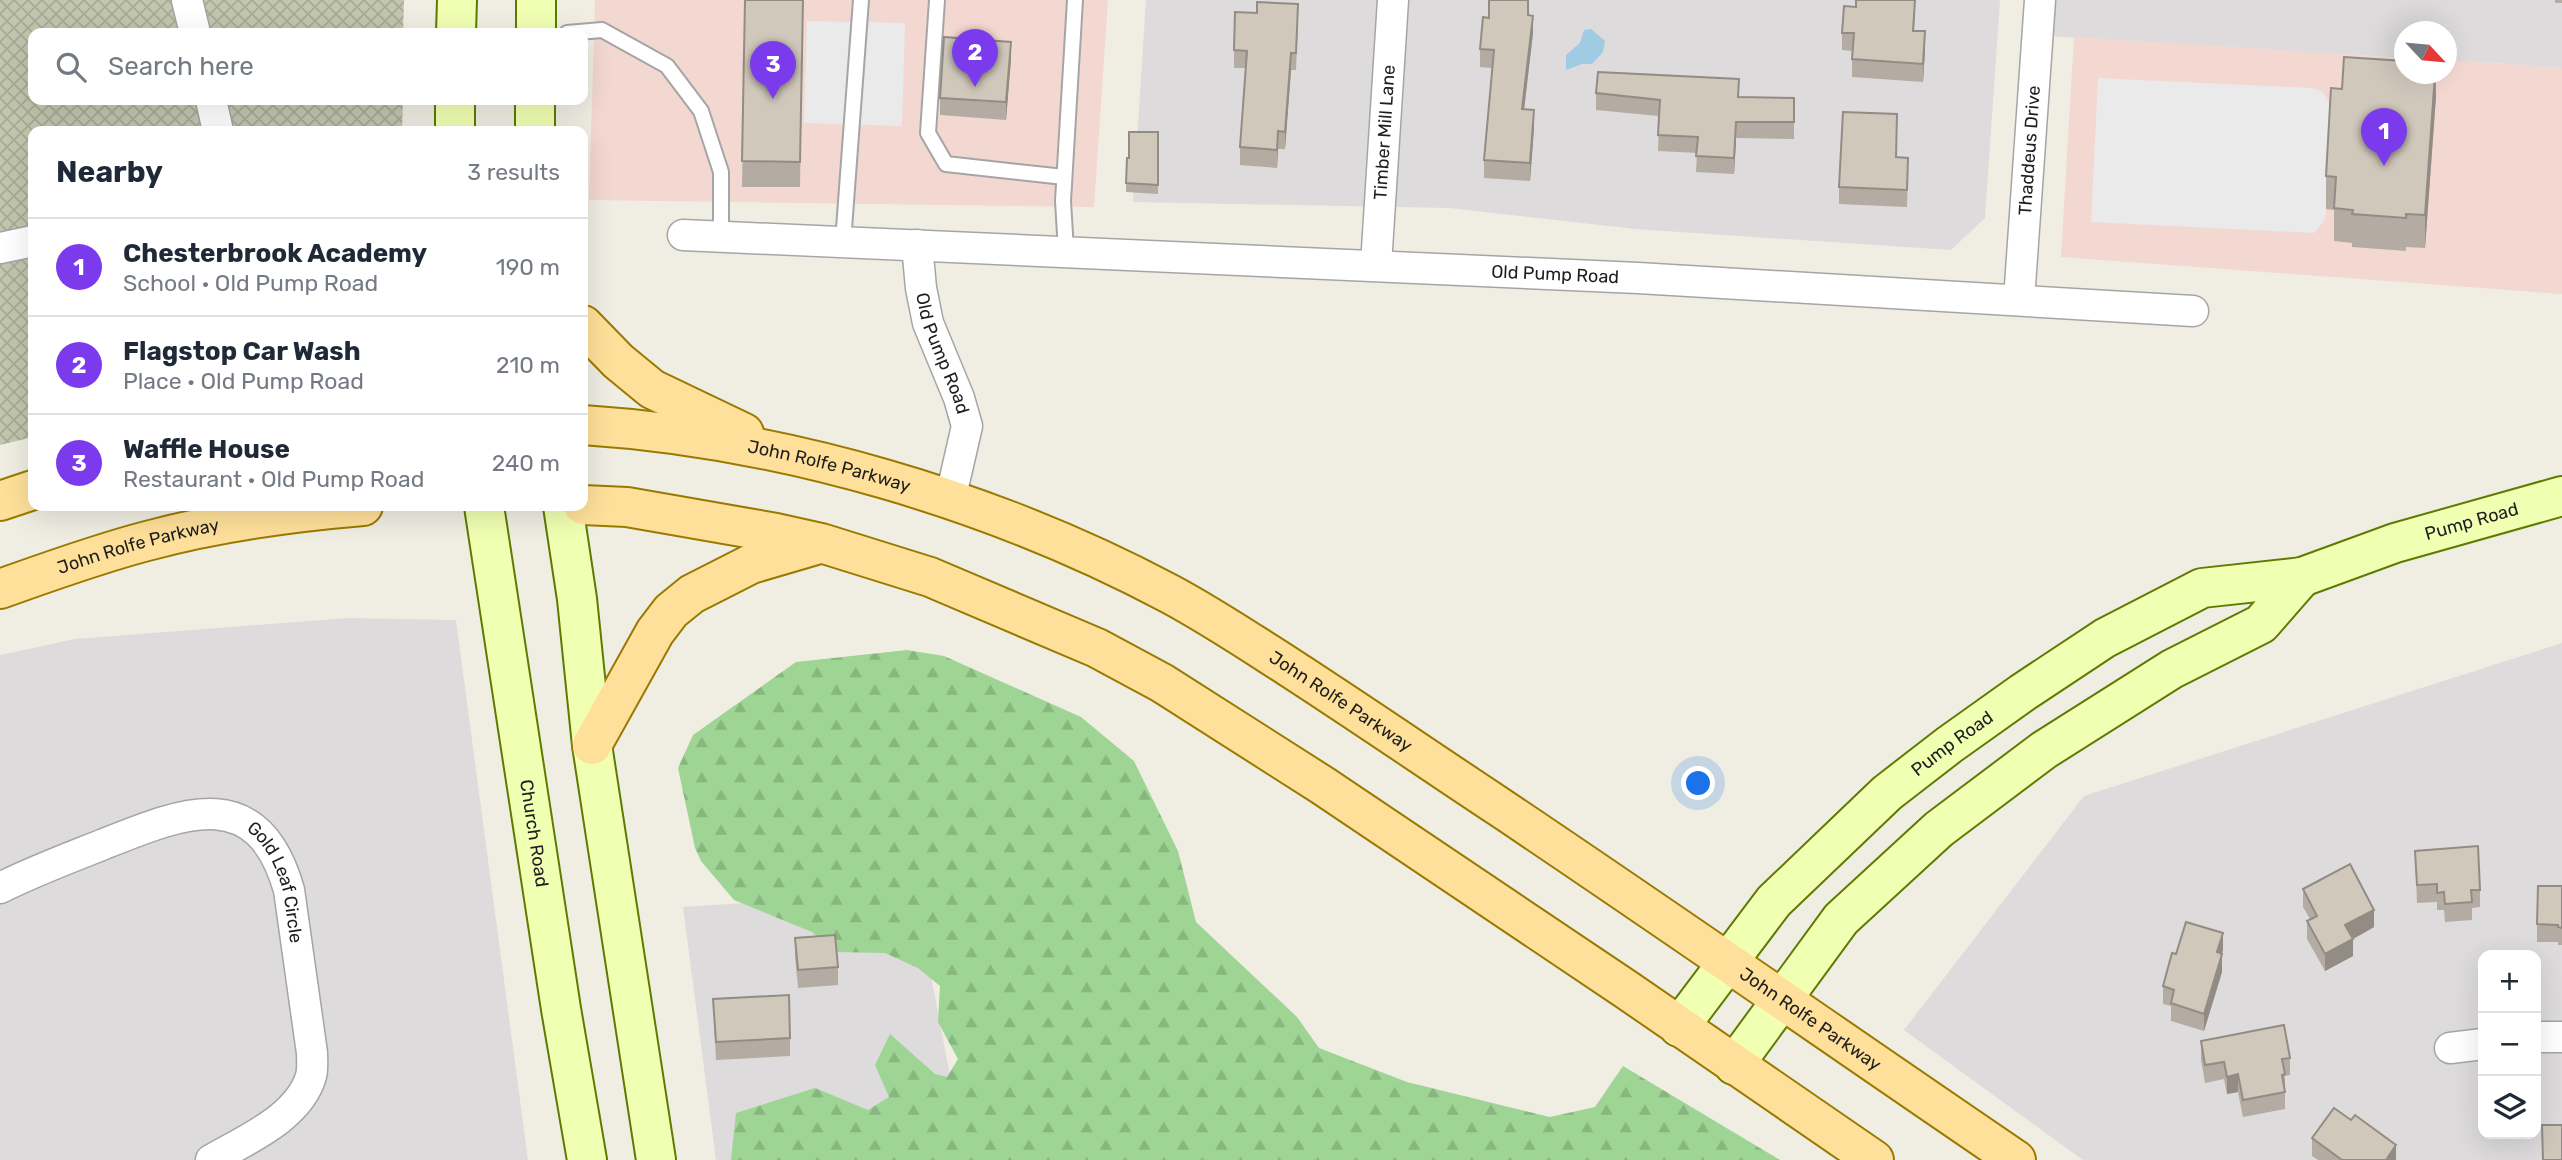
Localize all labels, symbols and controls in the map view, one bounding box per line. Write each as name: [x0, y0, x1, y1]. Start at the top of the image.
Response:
north arrow: [2394, 21, 2457, 84]
search box: [28, 28, 588, 105]
pin: 2: [952, 29, 998, 87]
pin: 3: [750, 41, 796, 99]
icon: search: [52, 48, 90, 86]
text: Search here: [108, 51, 254, 82]
street label: Timber Mill Lane: [1369, 64, 1400, 201]
street label: Thaddeus Drive: [2014, 85, 2045, 216]
pin: 1: [2361, 108, 2407, 166]
text: Nearby: [56, 154, 163, 190]
text: 3 results: [467, 158, 560, 186]
text: Chesterbrook Academy: [123, 238, 427, 269]
text: 1: [73, 253, 85, 281]
text: 190 m: [496, 253, 560, 281]
street label: Old Pump Road: [1491, 260, 1620, 288]
text: School · Old Pump Road: [123, 269, 378, 297]
street label: Old Pump Road: [911, 291, 974, 416]
text: Flagstop Car Wash: [123, 336, 361, 367]
text: 2: [72, 351, 86, 379]
text: 210 m: [496, 351, 560, 379]
text: Place · Old Pump Road: [123, 367, 364, 395]
text: Waffle House: [123, 434, 290, 465]
street label: John Rolfe Parkway: [746, 435, 913, 497]
text: 3: [71, 449, 87, 477]
text: 240 m: [492, 449, 560, 477]
text: Restaurant · Old Pump Road: [123, 465, 424, 493]
street label: Pump Road: [2422, 498, 2521, 545]
street label: John Rolfe Parkway: [54, 514, 221, 579]
street label: John Rolfe Parkway: [1265, 646, 1417, 757]
street label: Pump Road: [1907, 706, 1997, 781]
your location: [1681, 766, 1715, 800]
street label: Church Road: [515, 778, 553, 888]
street label: Gold Leaf Circle: [243, 817, 307, 944]
map controls: [2478, 950, 2541, 1139]
button: +: [2478, 950, 2541, 1013]
street label: John Rolfe Parkway: [1735, 963, 1885, 1075]
button: −: [2478, 1013, 2541, 1076]
button: layers: [2478, 1076, 2541, 1139]

